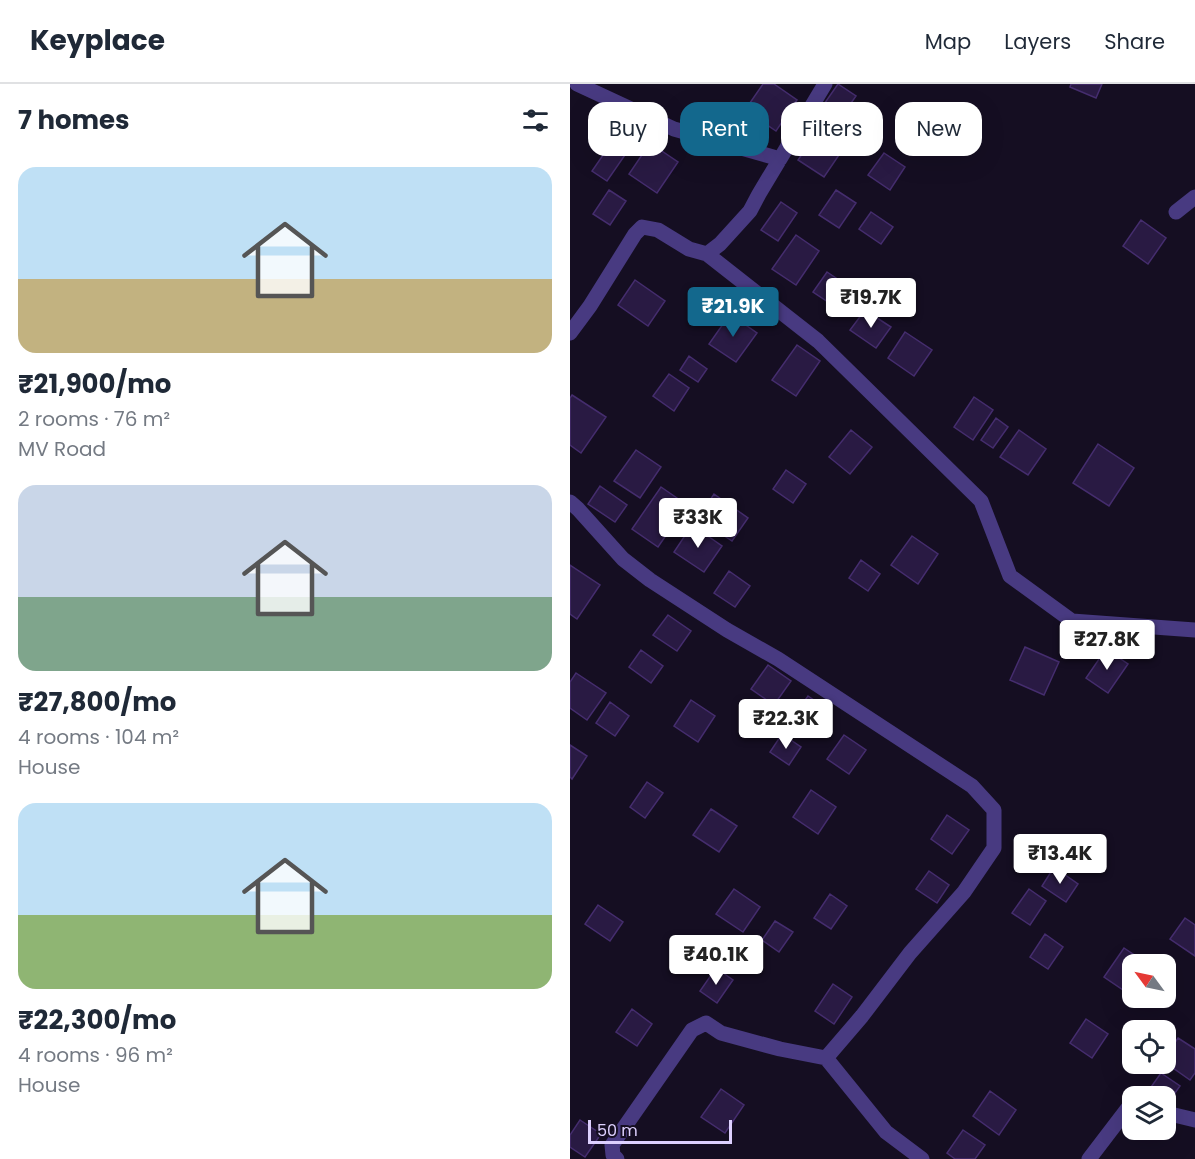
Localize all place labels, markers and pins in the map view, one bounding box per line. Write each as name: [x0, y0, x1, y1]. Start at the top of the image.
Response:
pin: ₹19.7K: [822, 278, 920, 329]
pin: ₹21.9K: [684, 287, 782, 338]
pin: ₹33K: [662, 498, 734, 549]
pin: ₹27.8K: [1058, 620, 1156, 671]
pin: ₹22.3K: [737, 699, 835, 750]
pin: ₹13.4K: [1011, 834, 1109, 885]
pin: ₹40.1K: [667, 935, 765, 986]

